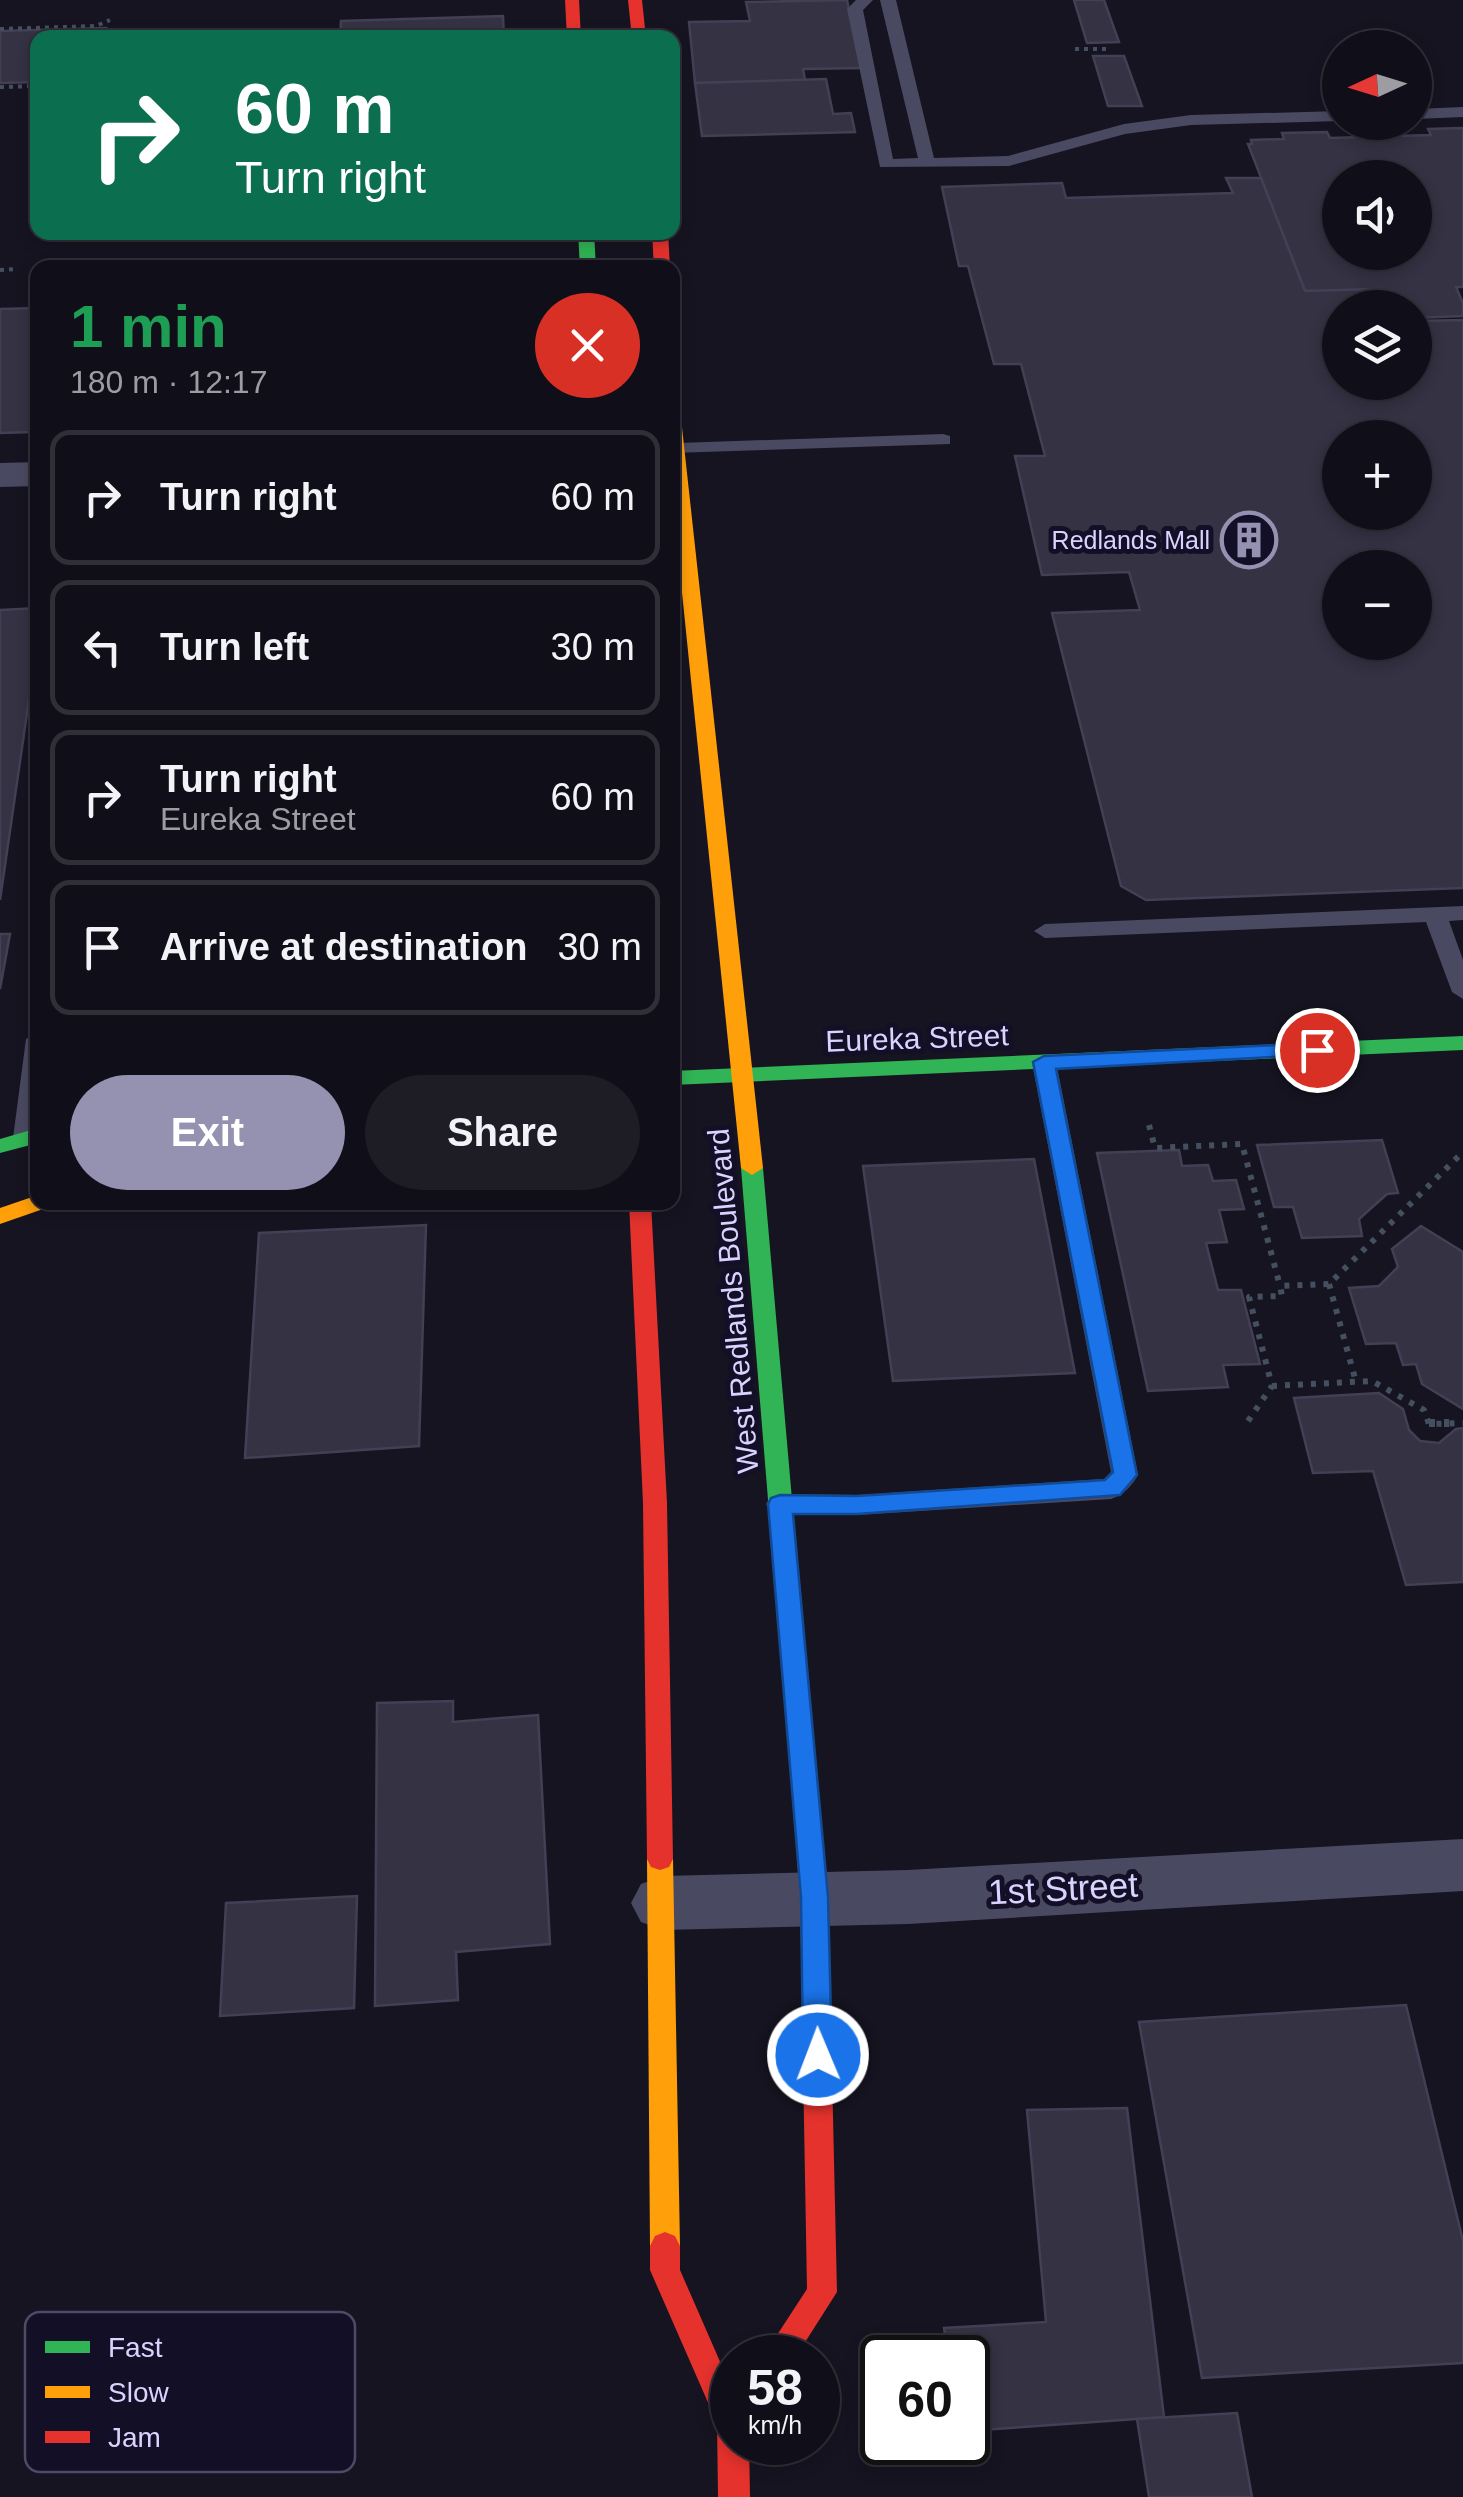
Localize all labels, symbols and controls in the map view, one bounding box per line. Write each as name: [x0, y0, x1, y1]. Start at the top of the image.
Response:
north arrow: [1322, 30, 1432, 140]
map controls: [1322, 30, 1432, 660]
icon: right: [70, 70, 200, 200]
text: 60 m: [235, 70, 395, 148]
text: Turn right: [235, 152, 426, 203]
button: sound: [1322, 160, 1432, 270]
button: layers: [1322, 290, 1432, 400]
text: 1 min: [70, 293, 227, 360]
button: close: [535, 293, 640, 398]
text: 180 m · 12:17: [70, 364, 267, 400]
button: +: [1322, 420, 1432, 530]
icon: right: [75, 470, 130, 525]
text: Turn right: [160, 476, 337, 518]
text: 60 m: [551, 476, 635, 518]
building icon: Redlands Mall: [1219, 510, 1279, 570]
place label: Redlands Mall: [1052, 526, 1210, 554]
button: −: [1322, 550, 1432, 660]
icon: left: [75, 620, 130, 675]
text: Turn left: [160, 626, 309, 668]
text: 30 m: [551, 626, 635, 668]
text: Turn right: [160, 758, 337, 800]
icon: right: [75, 770, 130, 825]
text: 60 m: [551, 776, 635, 818]
text: Eureka Street: [160, 801, 356, 837]
icon: arrive: [75, 920, 130, 975]
text: Arrive at destination: [160, 926, 527, 968]
text: 30 m: [557, 926, 642, 968]
pin: [1275, 1008, 1360, 1093]
street label: Eureka Street: [825, 1018, 1010, 1058]
icon: arrive: [1290, 1023, 1345, 1078]
button: Exit: [70, 1075, 345, 1190]
button: Share: [365, 1075, 640, 1190]
street label: West Redlands Boulevard: [701, 1127, 765, 1475]
street label: 1st Street: [987, 1865, 1139, 1911]
position arrow: [766, 2003, 870, 2107]
legend: [25, 2312, 355, 2472]
text: Fast: [108, 2332, 163, 2363]
speed limit sign: 60: [860, 2335, 990, 2465]
text: 58: [747, 2360, 803, 2416]
text: Slow: [108, 2377, 169, 2408]
text: km/h: [748, 2411, 802, 2439]
text: Jam: [108, 2422, 161, 2453]

